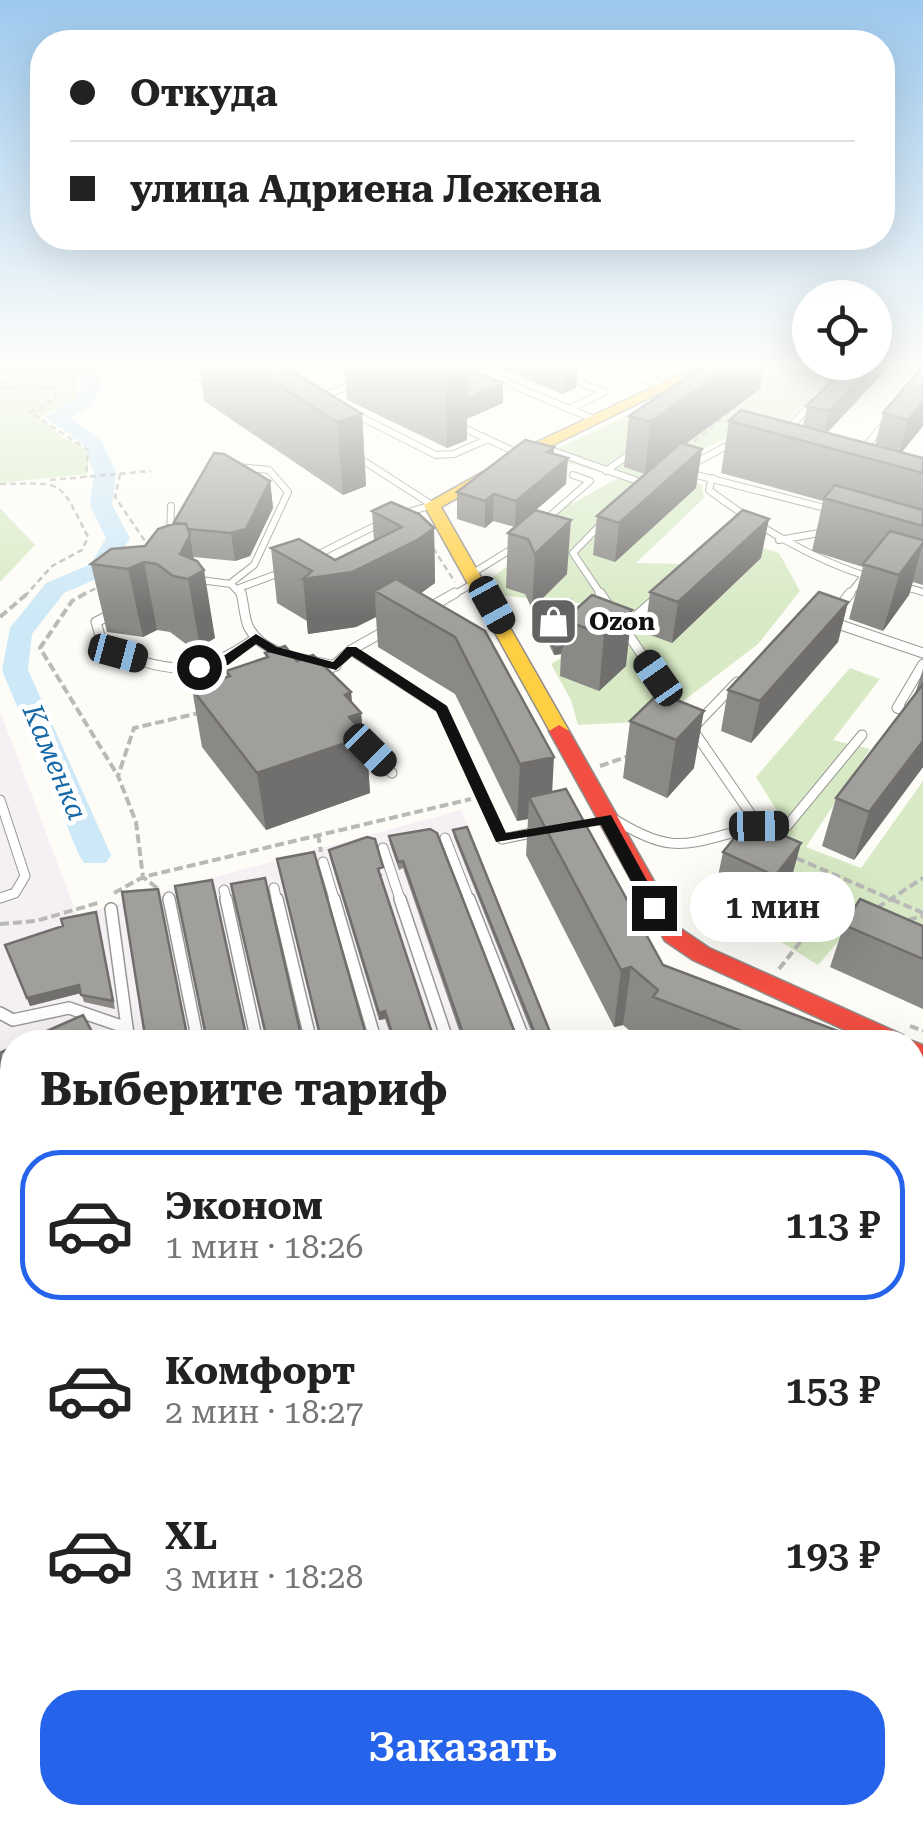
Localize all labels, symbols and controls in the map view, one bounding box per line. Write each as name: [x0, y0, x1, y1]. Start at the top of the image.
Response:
text: Откуда: [130, 71, 277, 115]
text: улица Адриена Лежена: [130, 167, 601, 211]
map controls: [792, 280, 892, 380]
button: locate: [792, 280, 892, 380]
car: [464, 571, 520, 639]
shop icon: Ozon: [528, 595, 580, 647]
place label: Ozon: [589, 607, 655, 636]
car: [85, 631, 151, 675]
route start: [177, 645, 222, 690]
car: [629, 645, 687, 711]
water label: Каменка: [16, 698, 94, 825]
car: [338, 718, 402, 782]
car: [729, 810, 789, 842]
callout: 1 мин: [689, 873, 854, 943]
route end: [632, 886, 677, 931]
text: 1 мин: [725, 888, 820, 926]
text: Выберите тариф: [40, 1063, 448, 1116]
icon: car: [45, 1180, 135, 1270]
text: Эконом: [165, 1184, 323, 1228]
text: 113 ₽: [785, 1203, 880, 1247]
text: 1 мин · 18:26: [165, 1228, 363, 1266]
icon: car: [45, 1345, 135, 1435]
text: Комфорт: [165, 1349, 355, 1393]
text: 153 ₽: [785, 1368, 880, 1412]
text: 2 мин · 18:27: [165, 1393, 363, 1431]
icon: car: [45, 1510, 135, 1600]
text: XL: [165, 1514, 217, 1558]
text: 193 ₽: [785, 1533, 880, 1577]
text: 3 мин · 18:28: [165, 1558, 363, 1596]
button: Заказать: [40, 1690, 885, 1805]

